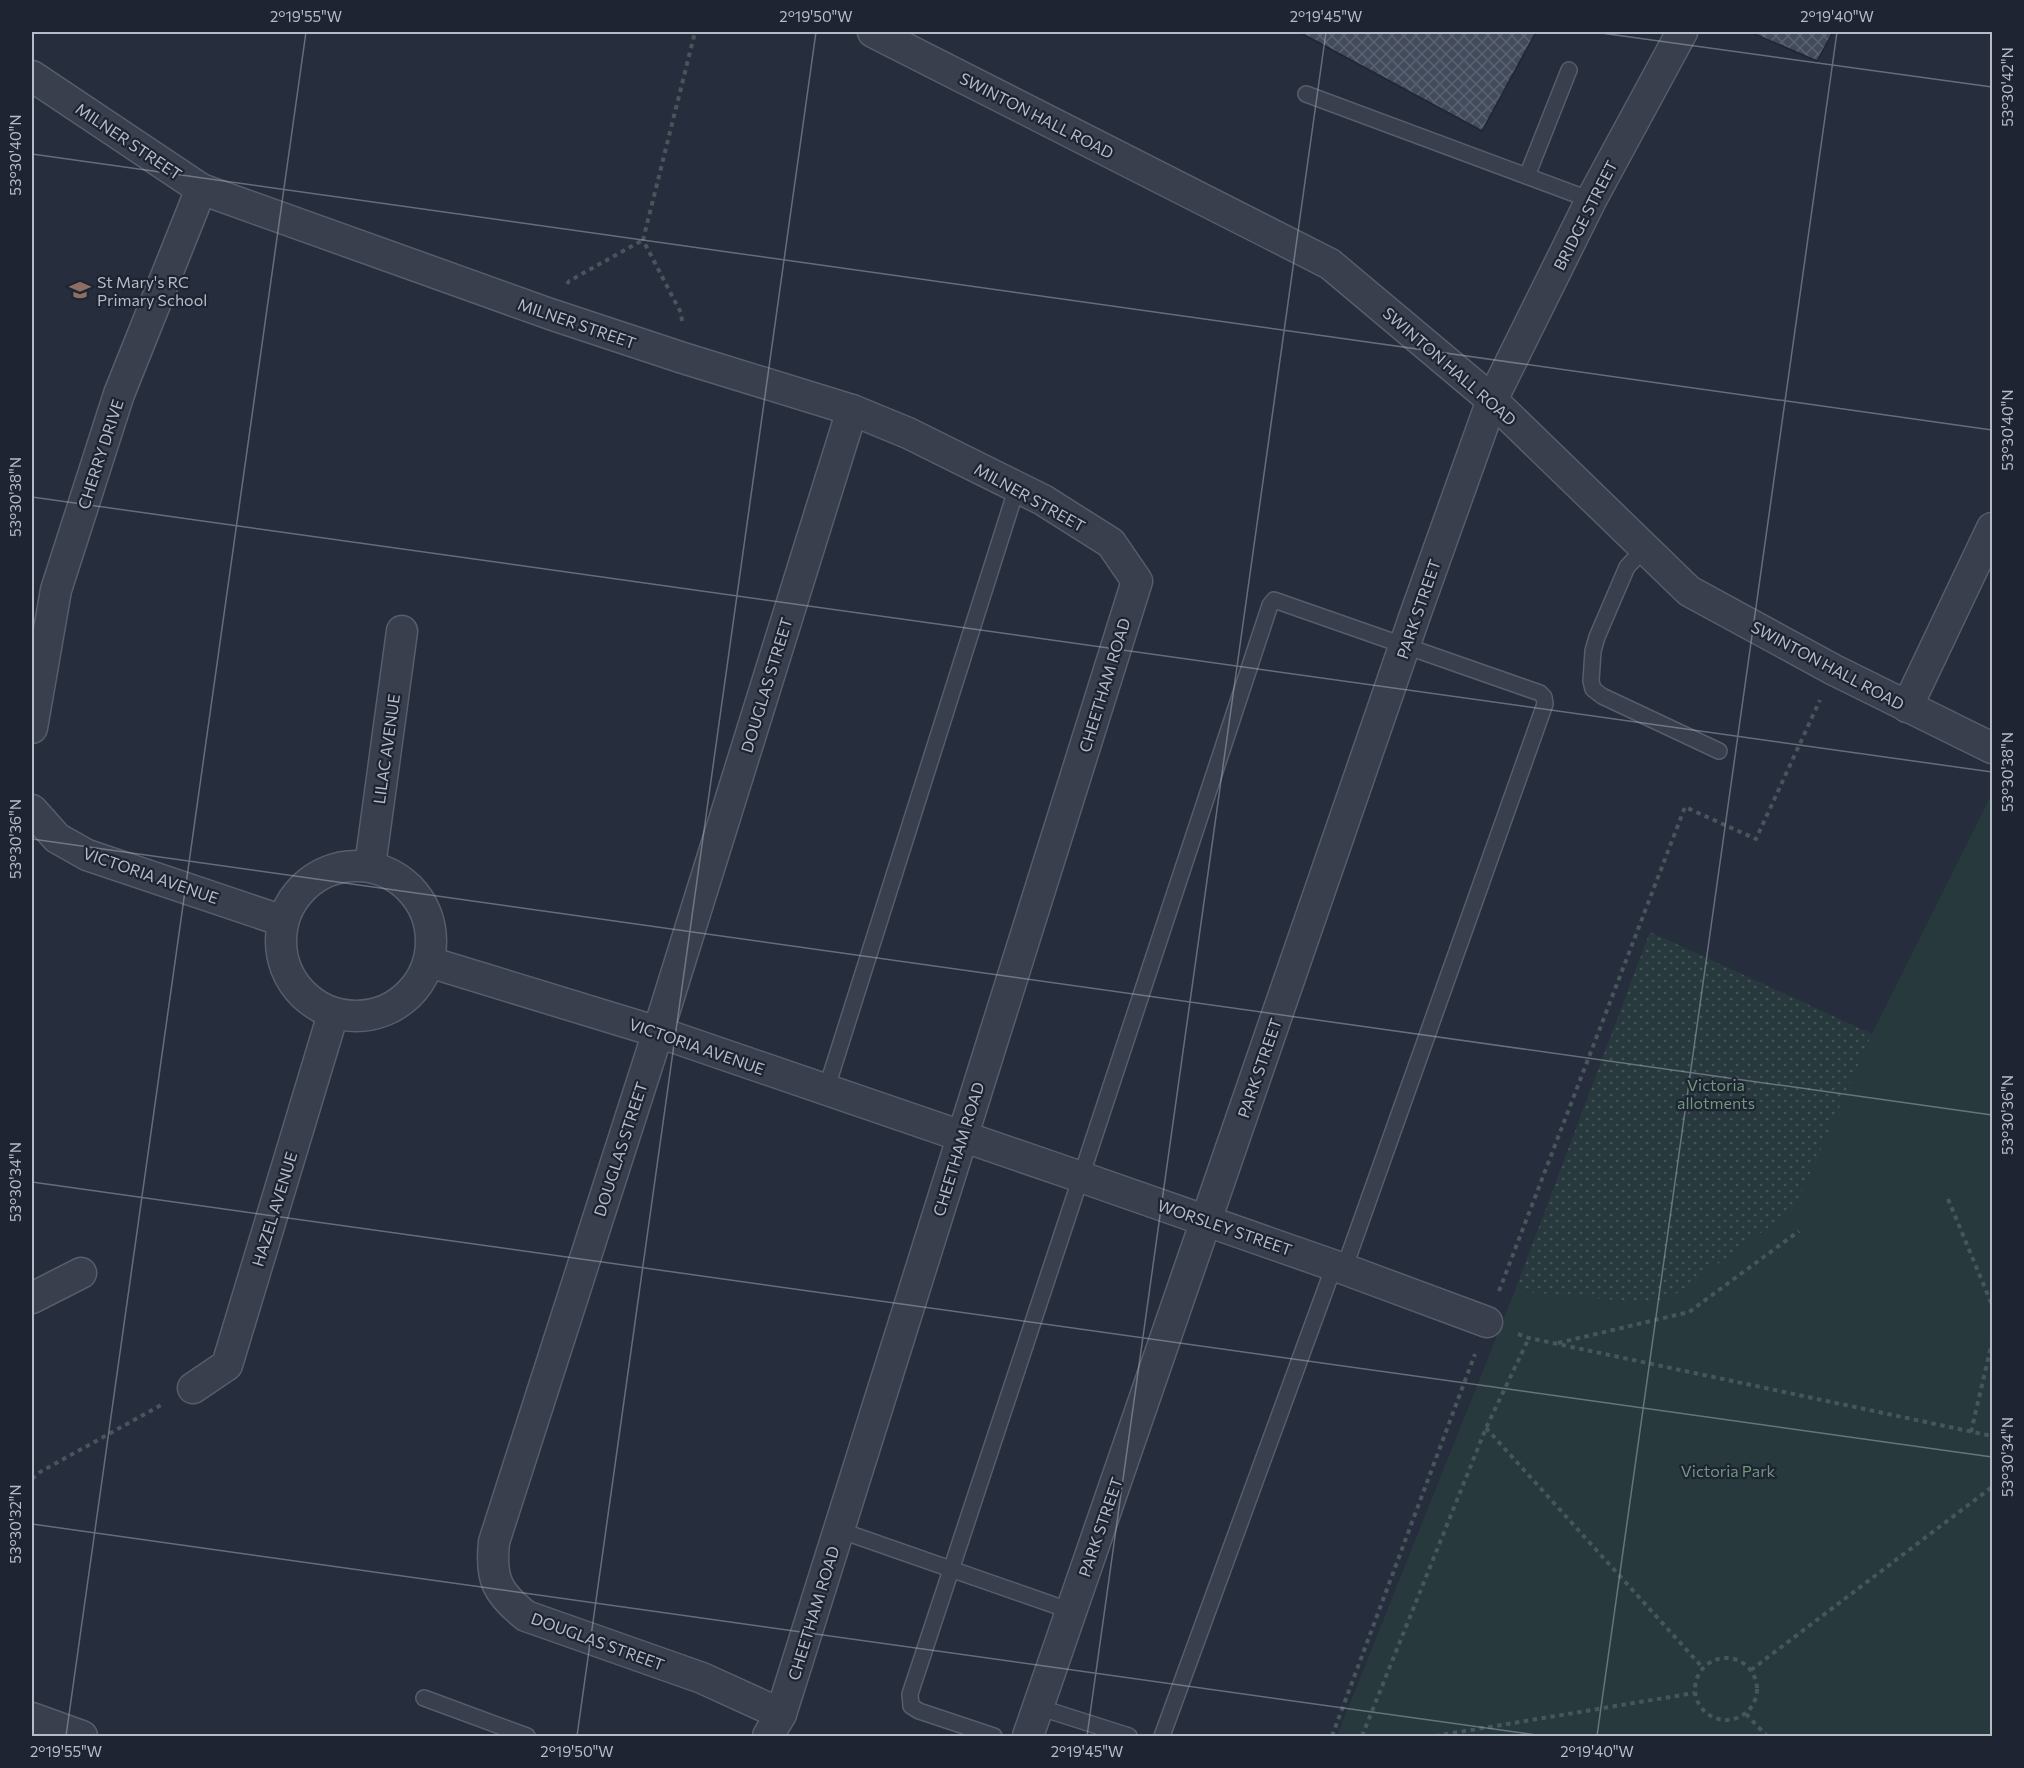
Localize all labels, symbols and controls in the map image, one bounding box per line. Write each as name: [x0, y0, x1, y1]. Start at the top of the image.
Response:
text: 2°19'55"W: [270, 7, 342, 25]
text: 2°19'50"W: [779, 7, 853, 25]
text: 2°19'45"W: [1290, 7, 1362, 25]
text: 2°19'40"W: [1800, 7, 1874, 25]
text: 53°30'42"N: [1998, 47, 2016, 127]
street label: SWINTON HALL ROAD: [957, 68, 1117, 162]
street label: MILNER STREET: [72, 99, 186, 183]
text: 53°30'40"N: [6, 114, 24, 196]
street label: BRIDGE STREET: [1549, 157, 1621, 273]
place label: St Mary's RC Primary School: [97, 272, 207, 309]
school or university icon: St Mary's RC Primary School: [68, 278, 92, 302]
street label: MILNER STREET: [515, 294, 639, 352]
street label: SWINTON HALL ROAD: [1380, 303, 1520, 429]
text: 53°30'40"N: [1998, 389, 2016, 471]
street label: CHERRY DRIVE: [73, 397, 127, 511]
text: 53°30'38"N: [6, 457, 24, 537]
street label: MILNER STREET: [971, 459, 1089, 535]
street label: PARK STREET: [1392, 557, 1444, 661]
street label: DOUGLAS STREET: [736, 615, 796, 755]
street label: CHEETHAM ROAD: [1075, 616, 1133, 754]
street label: SWINTON HALL ROAD: [1748, 617, 1908, 713]
street label: LILAC AVENUE: [369, 693, 403, 805]
text: 53°30'38"N: [1998, 732, 2016, 812]
text: 53°30'36"N: [6, 799, 24, 879]
street label: VICTORIA AVENUE: [81, 843, 221, 907]
street label: VICTORIA AVENUE: [627, 1014, 767, 1078]
street label: PARK STREET: [1233, 1016, 1285, 1120]
park label: Victoria allotments: [1677, 1075, 1755, 1112]
text: 53°30'36"N: [1998, 1075, 2016, 1155]
street label: DOUGLAS STREET: [589, 1079, 651, 1219]
street label: CHEETHAM ROAD: [929, 1080, 987, 1218]
text: 53°30'34"N: [6, 1142, 24, 1222]
street label: HAZEL AVENUE: [248, 1149, 300, 1269]
street label: WORSLEY STREET: [1155, 1195, 1295, 1259]
text: 53°30'34"N: [1998, 1417, 2016, 1497]
park label: Victoria Park: [1681, 1461, 1776, 1480]
street label: PARK STREET: [1074, 1475, 1126, 1579]
text: 53°30'32"N: [6, 1484, 24, 1564]
street label: CHEETHAM ROAD: [784, 1544, 842, 1682]
street label: DOUGLAS STREET: [529, 1608, 667, 1674]
text: 2°19'55"W: [30, 1742, 102, 1760]
text: 2°19'50"W: [540, 1742, 614, 1760]
text: 2°19'45"W: [1051, 1742, 1123, 1760]
text: 2°19'40"W: [1560, 1742, 1634, 1760]

